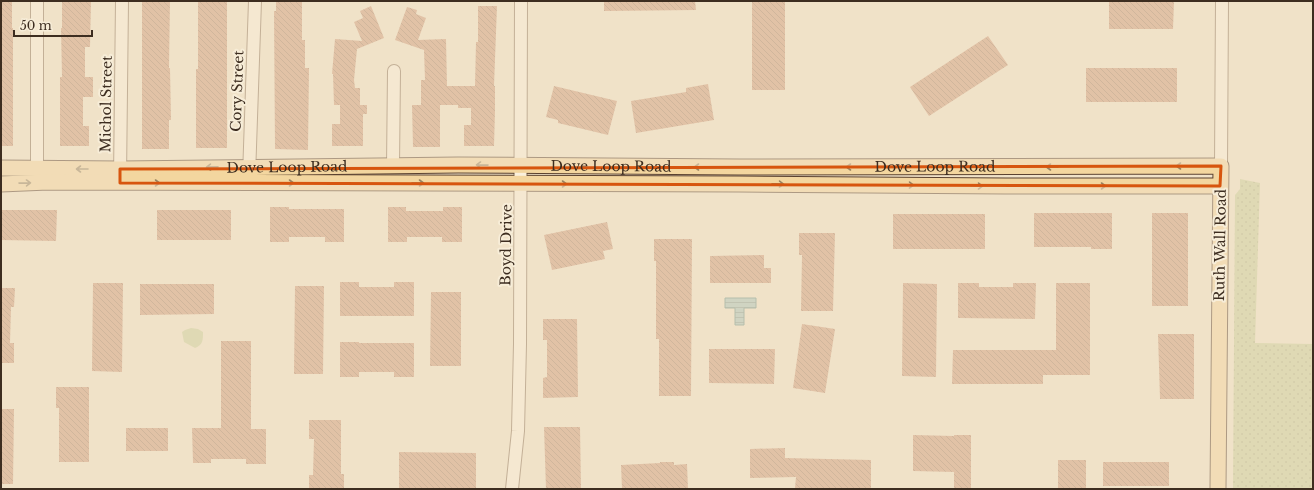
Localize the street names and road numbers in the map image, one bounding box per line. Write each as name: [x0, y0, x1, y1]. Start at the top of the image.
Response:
street label: Cory Street: [227, 49, 247, 132]
street label: Michol Street: [96, 55, 116, 153]
street label: Dove Loop Road: [226, 157, 348, 177]
street label: Dove Loop Road: [550, 157, 672, 176]
street label: Dove Loop Road: [874, 157, 996, 176]
street label: Ruth Wall Road: [1210, 188, 1230, 301]
street label: Boyd Drive: [496, 204, 516, 286]

